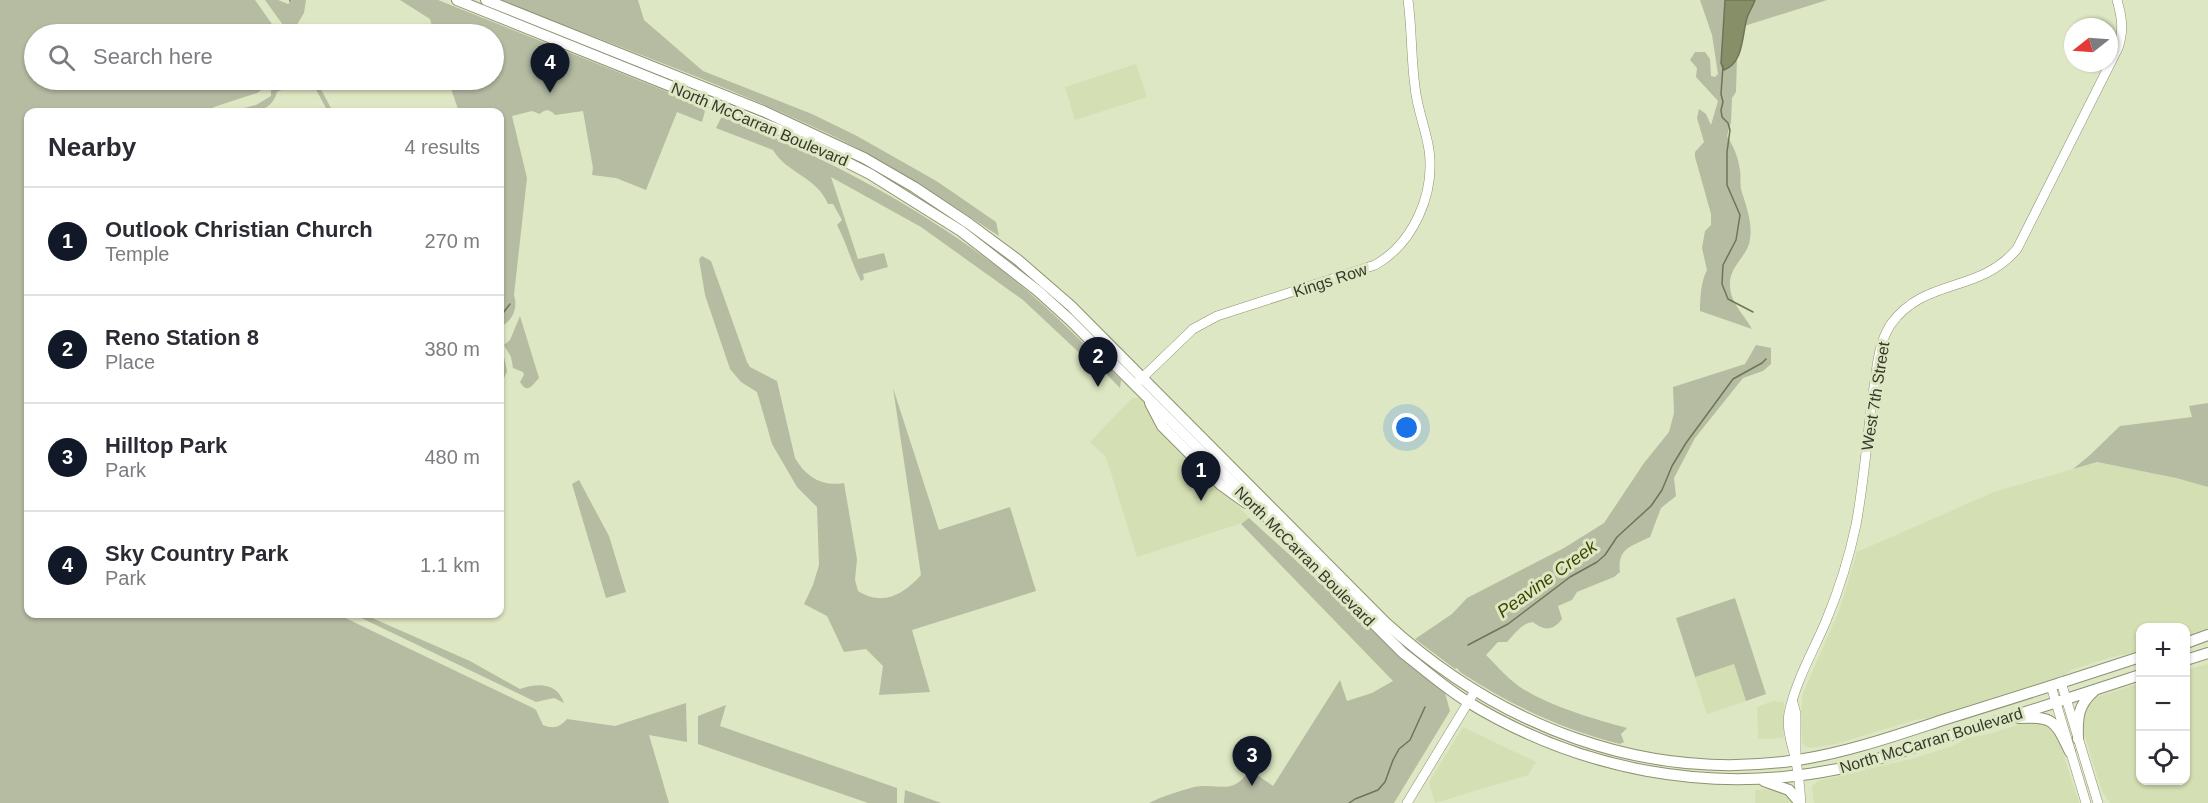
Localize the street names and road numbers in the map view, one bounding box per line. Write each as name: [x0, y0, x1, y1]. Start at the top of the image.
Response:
street label: North McCarran Boulevard: [669, 79, 851, 169]
street label: Kings Row: [1291, 260, 1370, 300]
street label: West 7th Street: [1858, 340, 1893, 452]
street label: North McCarran Boulevard: [1231, 483, 1378, 630]
street label: North McCarran Boulevard: [1838, 705, 2025, 776]

